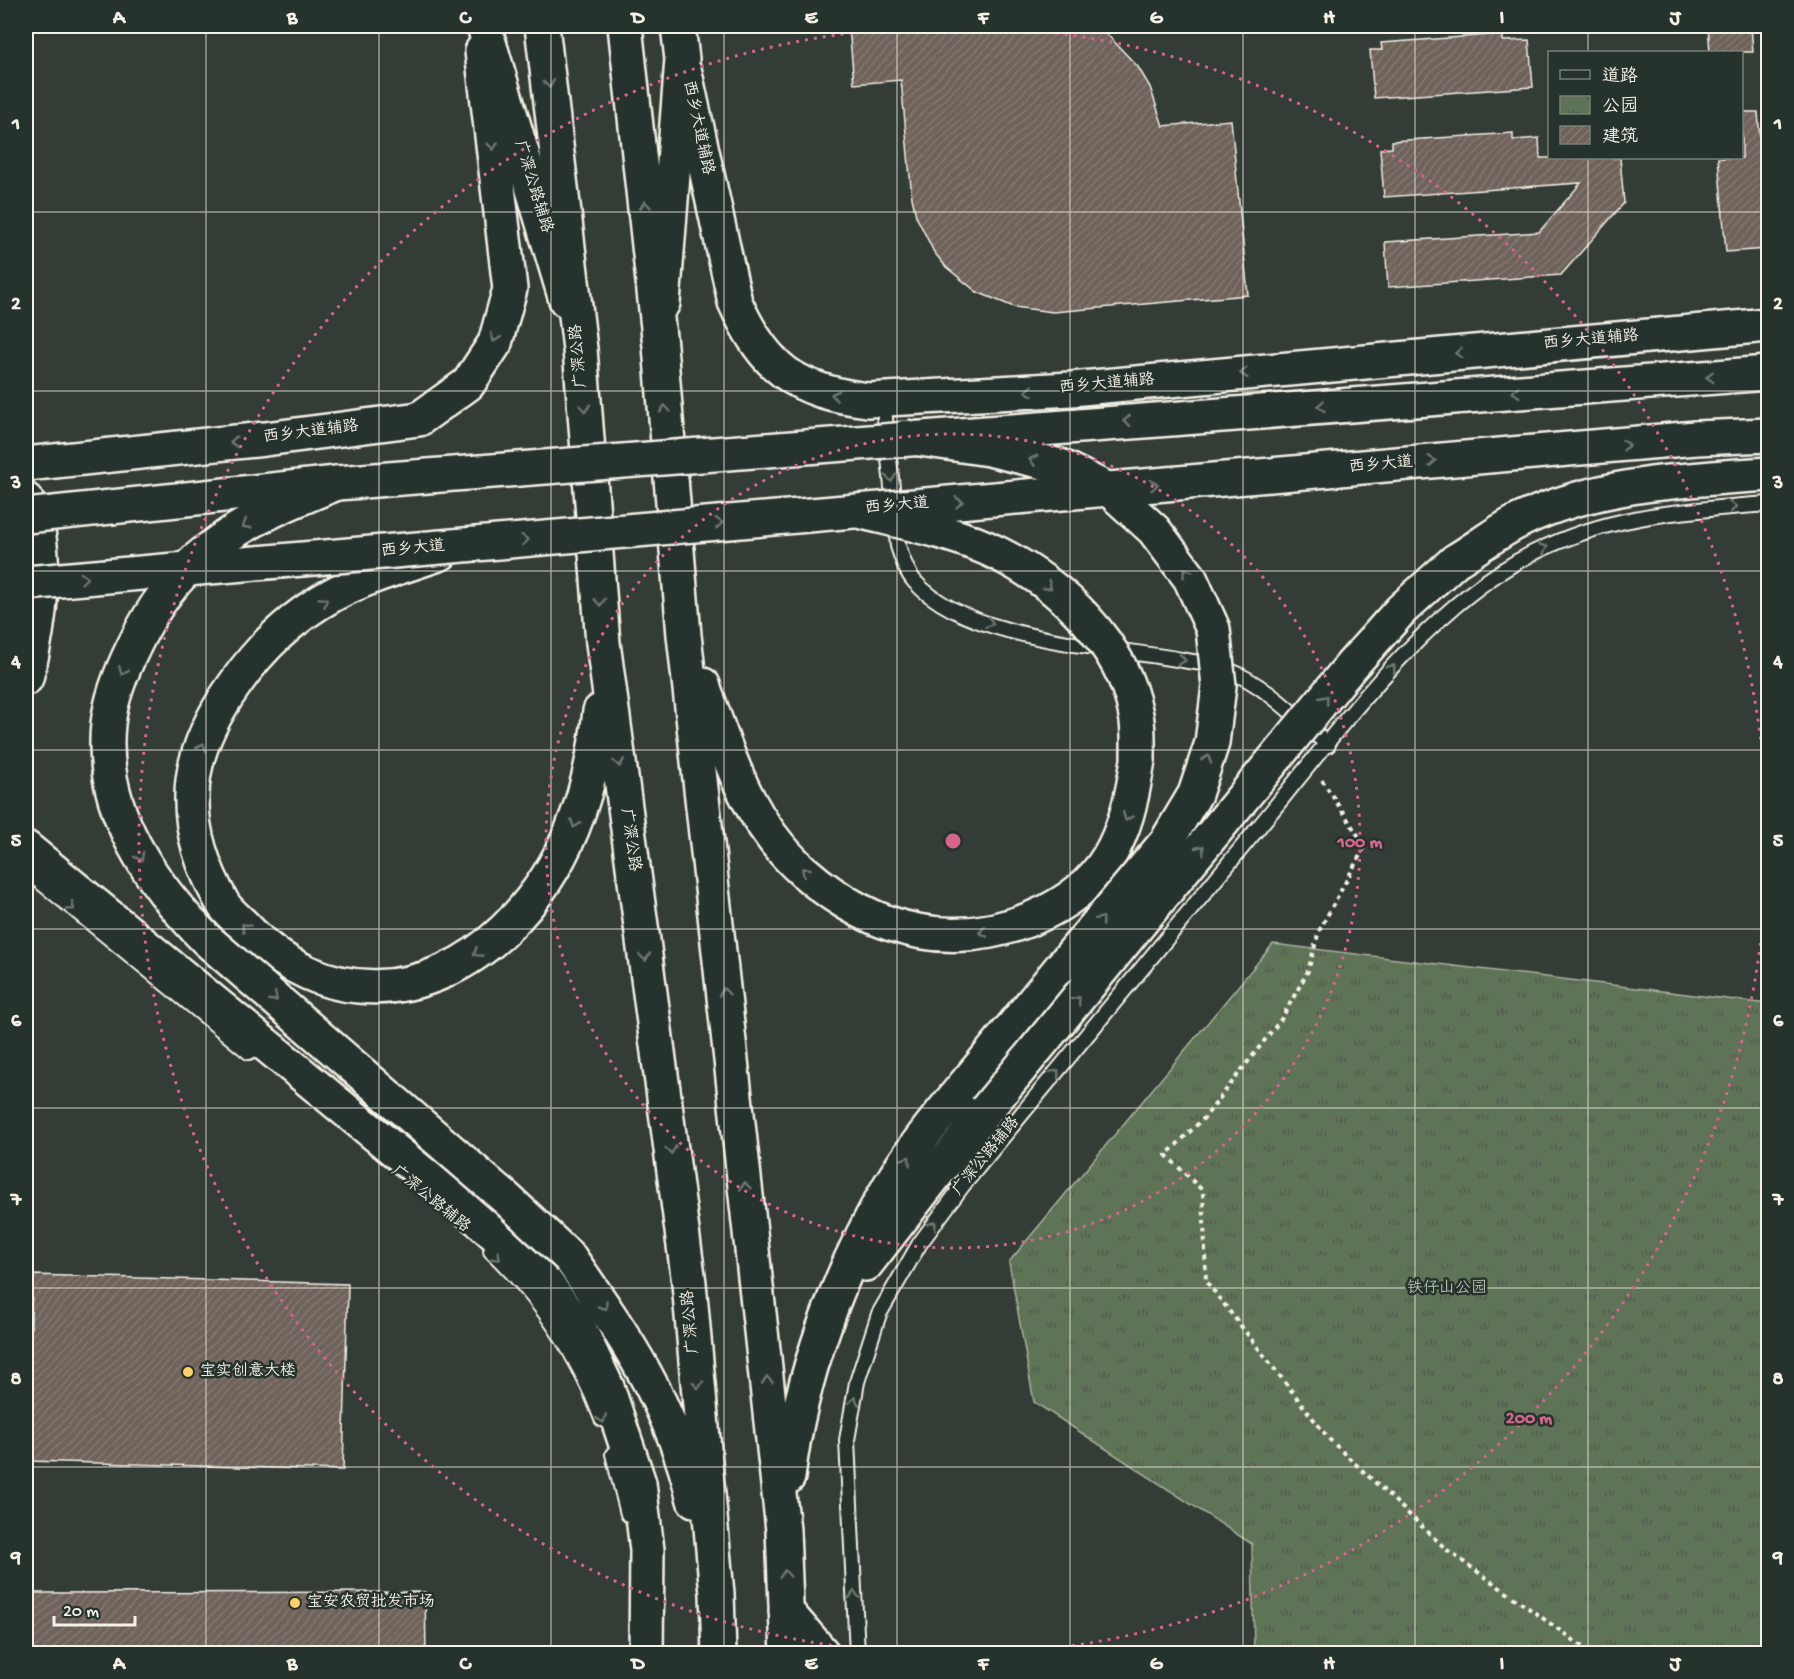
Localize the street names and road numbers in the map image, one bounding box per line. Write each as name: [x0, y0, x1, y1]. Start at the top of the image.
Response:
street label: 西乡大道辅路: [678, 79, 718, 177]
street label: 广深公路辅路: [509, 138, 557, 236]
street label: 广深公路: [566, 323, 592, 389]
street label: 西乡大道辅路: [1542, 325, 1640, 355]
street label: 西乡大道辅路: [1058, 369, 1156, 399]
street label: 西乡大道辅路: [262, 416, 360, 448]
street label: 西乡大道: [1348, 452, 1414, 478]
street label: 西乡大道: [864, 493, 930, 519]
street label: 西乡大道: [380, 536, 446, 562]
street label: 广深公路: [615, 807, 645, 873]
street label: 广深公路辅路: [948, 1112, 1025, 1200]
street label: 广深公路辅路: [387, 1161, 475, 1238]
street label: 广深公路: [678, 1289, 704, 1355]

